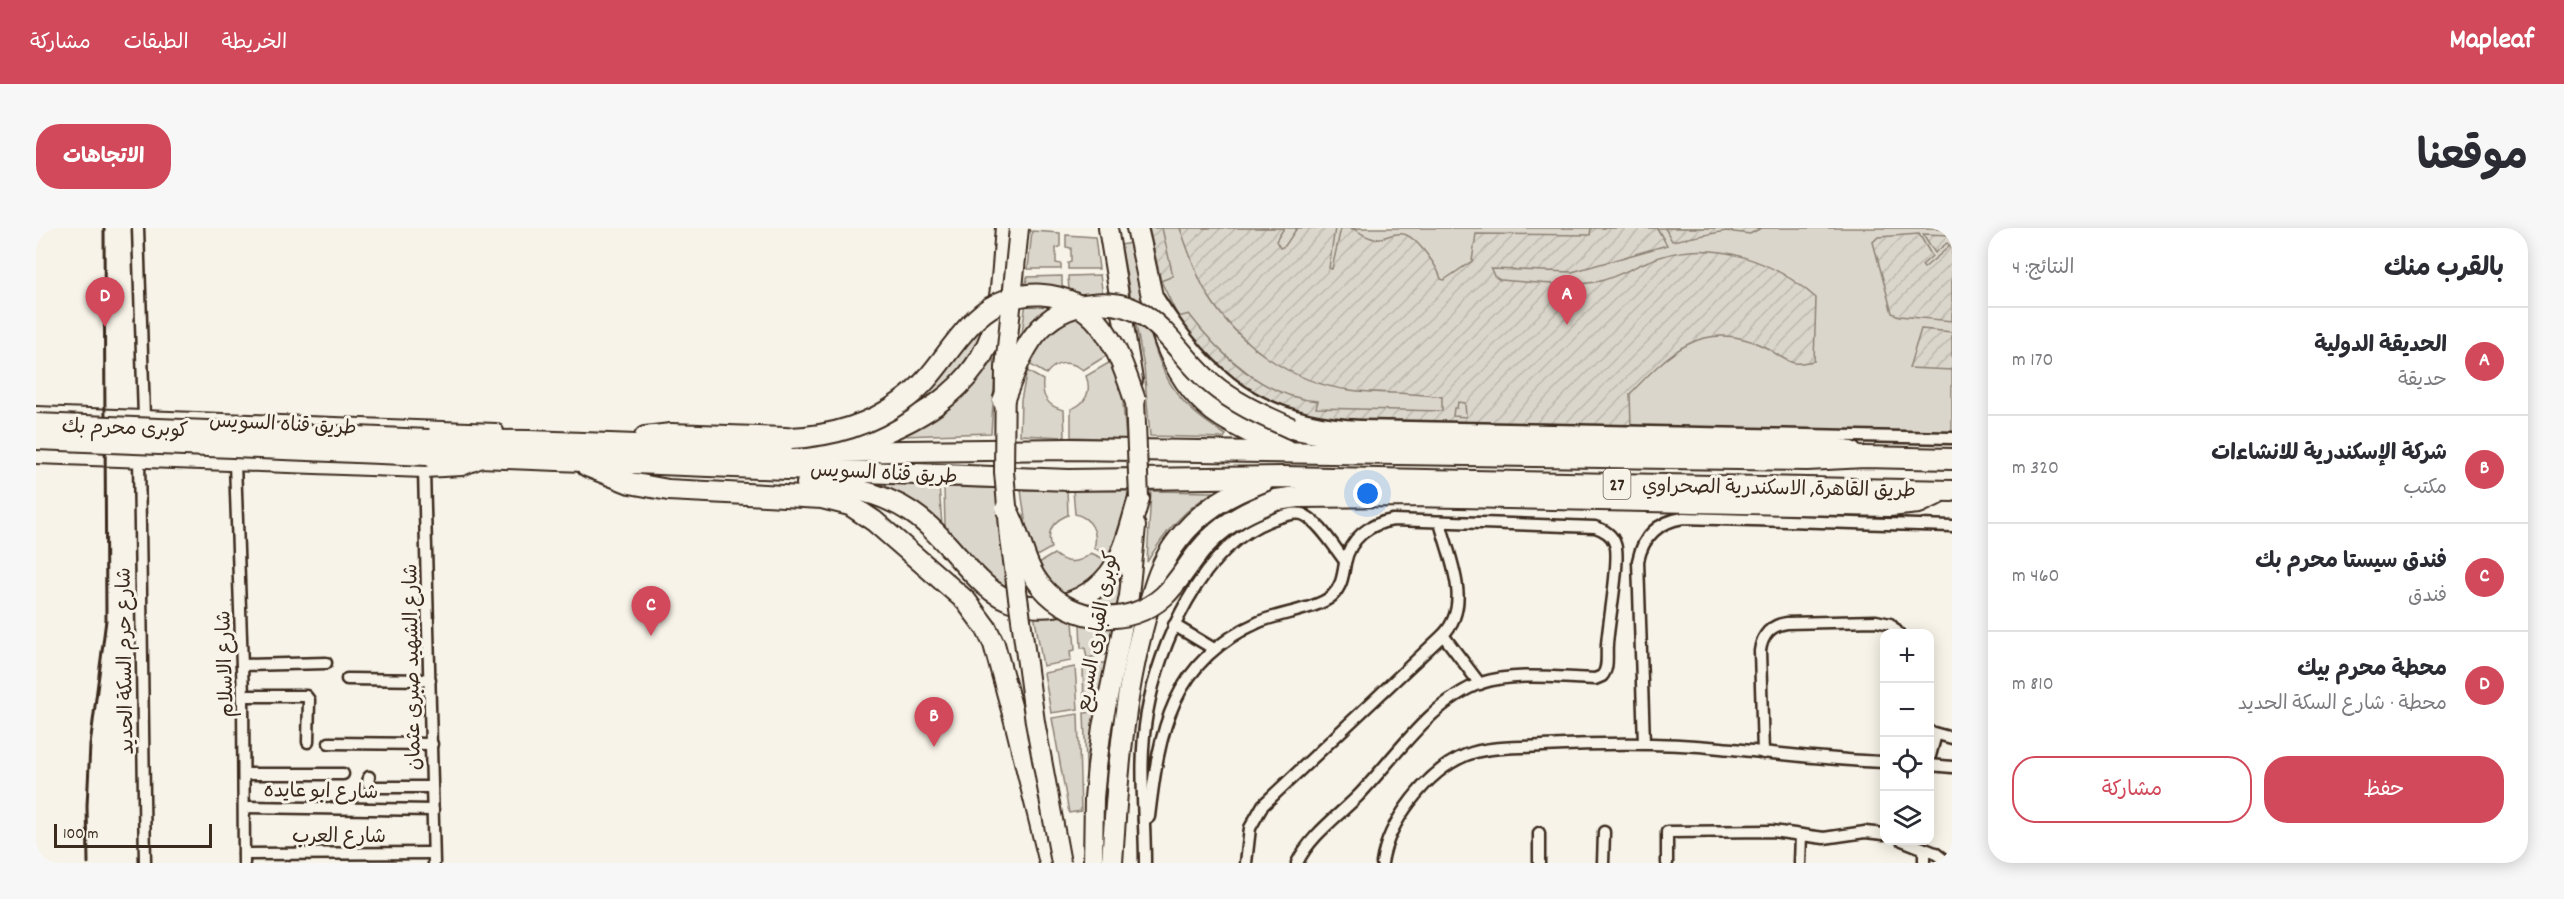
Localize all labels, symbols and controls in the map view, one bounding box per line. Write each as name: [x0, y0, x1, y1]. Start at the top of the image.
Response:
text: Mapleaf: [2450, 22, 2534, 62]
text: مشاركة: [30, 29, 91, 59]
text: الطبقات: [124, 29, 189, 59]
text: الخريطة: [222, 29, 287, 59]
button: الاتجاهات: [36, 124, 171, 189]
text: موقعنا: [2417, 130, 2528, 190]
text: بالقرب منك: [2384, 251, 2504, 288]
text: النتائج: 4: [2012, 255, 2074, 283]
pin: A: [1548, 276, 1586, 325]
pin: D: [86, 278, 124, 327]
text: الحديقة الدولية: [2314, 331, 2447, 362]
text: 170 m: [2012, 347, 2053, 375]
text: A: [2479, 347, 2490, 375]
text: حديقة: [2398, 367, 2447, 395]
street label: طريق قناه السويس: [208, 408, 357, 444]
street label: كوبرى محرم بك: [61, 414, 189, 446]
text: شركة الإسكندرية للانشاءات: [2211, 439, 2447, 470]
text: 320 m: [2012, 455, 2059, 483]
text: B: [2480, 455, 2489, 483]
street label: طريق قناه السويس: [809, 457, 958, 493]
road number: 27: [1604, 469, 1630, 499]
street label: طريق القاهرة, الاسكندرية الصحراوي: [1642, 474, 1916, 506]
text: مكتب: [2403, 475, 2447, 503]
your location: [1353, 479, 1382, 508]
text: فندق سيستا محرم بك: [2255, 547, 2447, 578]
street label: كوبرى القبارى السريع: [1071, 549, 1127, 714]
street label: شارع الشهيد صبرى عثمان: [398, 563, 430, 770]
text: 460 m: [2012, 563, 2059, 591]
text: C: [2480, 563, 2489, 591]
street label: شارع حرم السكة الحديد: [111, 567, 143, 755]
text: فندق: [2408, 583, 2447, 611]
pin: C: [632, 586, 670, 636]
street label: شارع الاسلام: [211, 610, 243, 718]
map controls: [1880, 629, 1934, 845]
button: +: [1880, 629, 1934, 683]
text: محطة محرم بيك: [2297, 655, 2447, 686]
text: 810 m: [2012, 671, 2054, 699]
text: D: [2479, 671, 2490, 699]
button: −: [1880, 683, 1934, 737]
text: محطة · شارع السكة الحديد: [2238, 691, 2447, 719]
pin: B: [914, 698, 954, 747]
button: locate: [1880, 737, 1934, 791]
button: مشاركة: [2012, 756, 2252, 823]
button: حفظ: [2264, 756, 2504, 823]
street label: شارع ابو عايده: [263, 778, 379, 808]
button: layers: [1880, 791, 1934, 845]
scale bar: [54, 821, 212, 848]
text: 100 m: [63, 823, 99, 846]
street label: شارع العرب: [292, 824, 386, 852]

